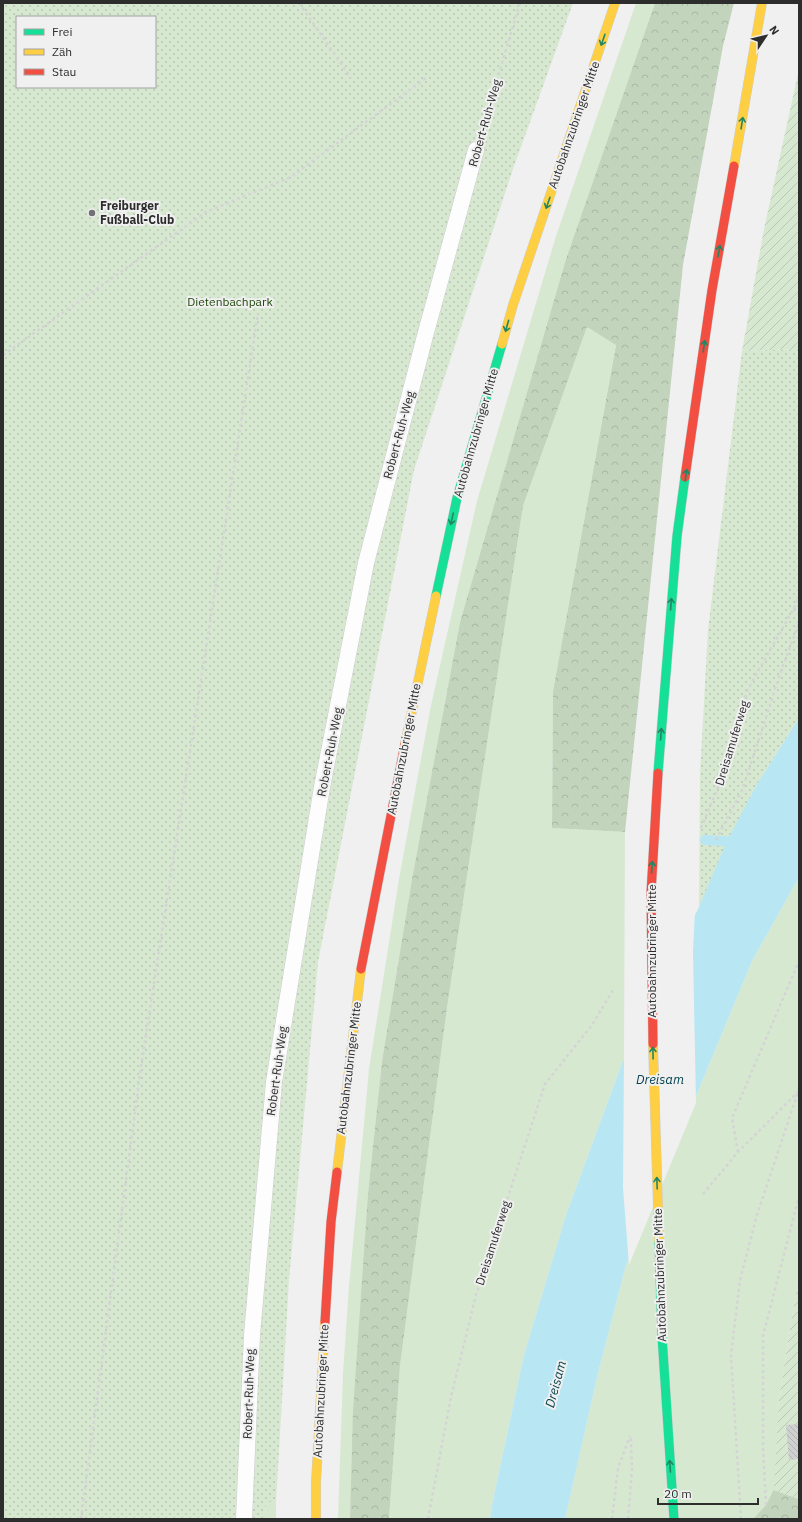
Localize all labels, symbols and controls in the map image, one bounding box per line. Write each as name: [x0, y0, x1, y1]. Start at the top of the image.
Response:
legend: [16, 16, 156, 88]
north arrow: [746, 16, 786, 56]
text: N: [766, 23, 782, 38]
text: Frei: [52, 24, 72, 39]
one-way arrow: [598, 34, 606, 46]
text: Zäh: [52, 44, 72, 59]
street label: Autobahnzubringer Mitte: [545, 59, 603, 190]
text: Stau: [52, 64, 76, 79]
street label: Robert-Ruh-Weg: [465, 77, 504, 168]
one-way arrow: [738, 117, 746, 130]
one-way arrow: [543, 197, 551, 209]
place label: Freiburger Fußball-Club: [100, 198, 174, 227]
marker: Freiburger Fußball-Club: [87, 208, 97, 218]
one-way arrow: [716, 245, 724, 258]
park label: Dietenbachpark: [187, 294, 273, 309]
one-way arrow: [503, 320, 510, 333]
one-way arrow: [700, 340, 708, 353]
street label: Autobahnzubringer Mitte: [450, 366, 501, 499]
street label: Robert-Ruh-Weg: [380, 389, 418, 480]
one-way arrow: [682, 469, 690, 482]
one-way arrow: [448, 512, 456, 525]
one-way arrow: [668, 598, 675, 611]
street label: Autobahnzubringer Mitte: [383, 681, 424, 816]
street label: Dreisamuferweg: [711, 698, 752, 787]
street label: Robert-Ruh-Weg: [314, 705, 346, 798]
one-way arrow: [658, 728, 665, 741]
one-way arrow: [649, 861, 656, 874]
street label: Autobahnzubringer Mitte: [644, 884, 659, 1018]
street label: Autobahnzubringer Mitte: [333, 1000, 364, 1135]
street label: Robert-Ruh-Weg: [263, 1024, 290, 1117]
one-way arrow: [649, 1047, 657, 1060]
water label: Dreisam: [636, 1071, 684, 1088]
one-way arrow: [653, 1177, 660, 1190]
street label: Dreisamuferweg: [472, 1198, 514, 1287]
street label: Autobahnzubringer Mitte: [650, 1208, 669, 1342]
street label: Autobahnzubringer Mitte: [310, 1323, 332, 1458]
street label: Robert-Ruh-Weg: [239, 1348, 258, 1439]
water label: Dreisam: [541, 1359, 570, 1409]
one-way arrow: [667, 1460, 674, 1473]
scale bar: [658, 1480, 758, 1506]
text: 20 m: [664, 1486, 692, 1501]

